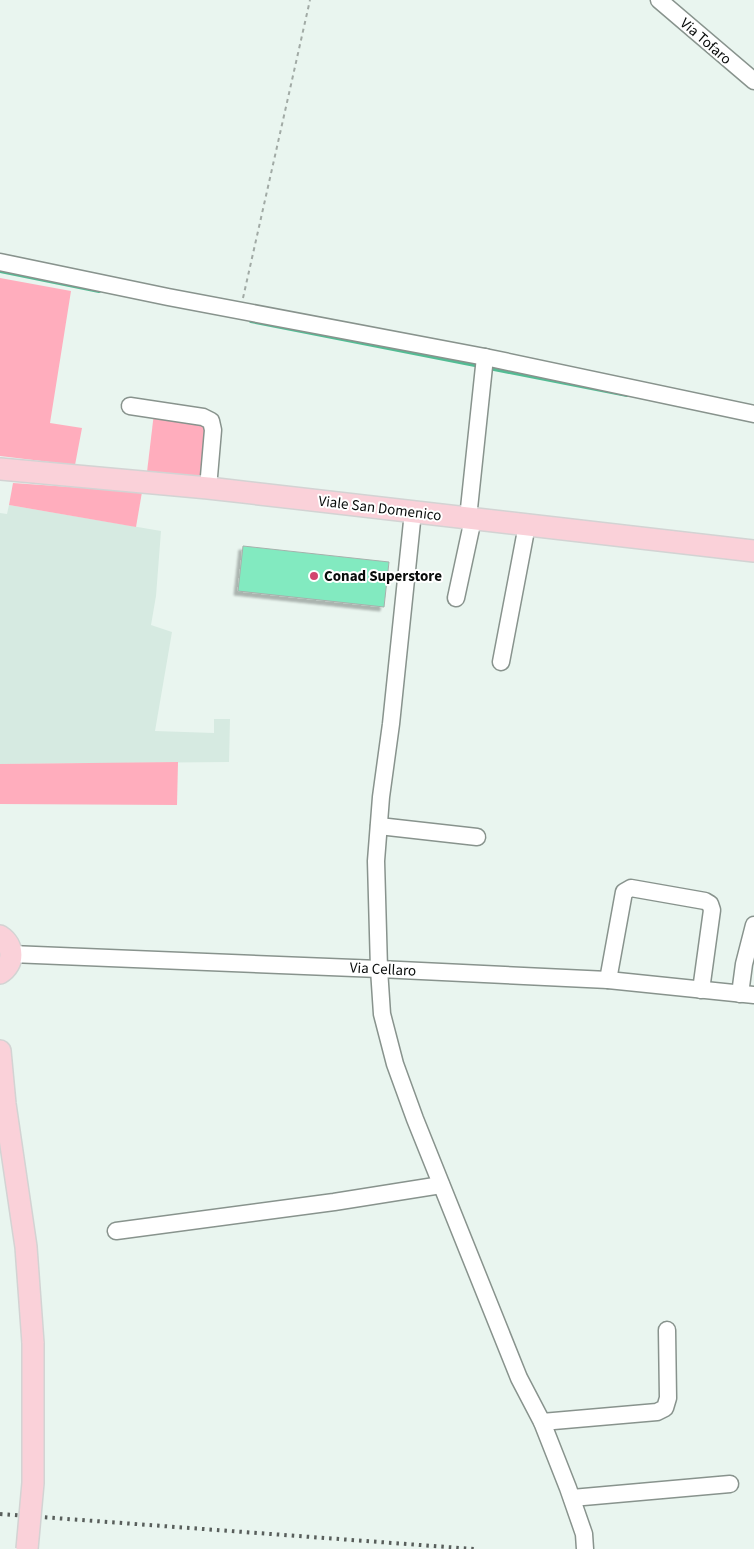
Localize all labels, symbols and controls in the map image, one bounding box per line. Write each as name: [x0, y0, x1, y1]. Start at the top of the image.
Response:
street label: Via Tofaro: [675, 13, 736, 70]
street label: Viale San Domenico: [317, 491, 443, 526]
place label: Conad Superstore: [324, 566, 442, 587]
marker: Conad Superstore: [308, 570, 320, 582]
street label: Via Cellaro: [349, 957, 417, 982]

